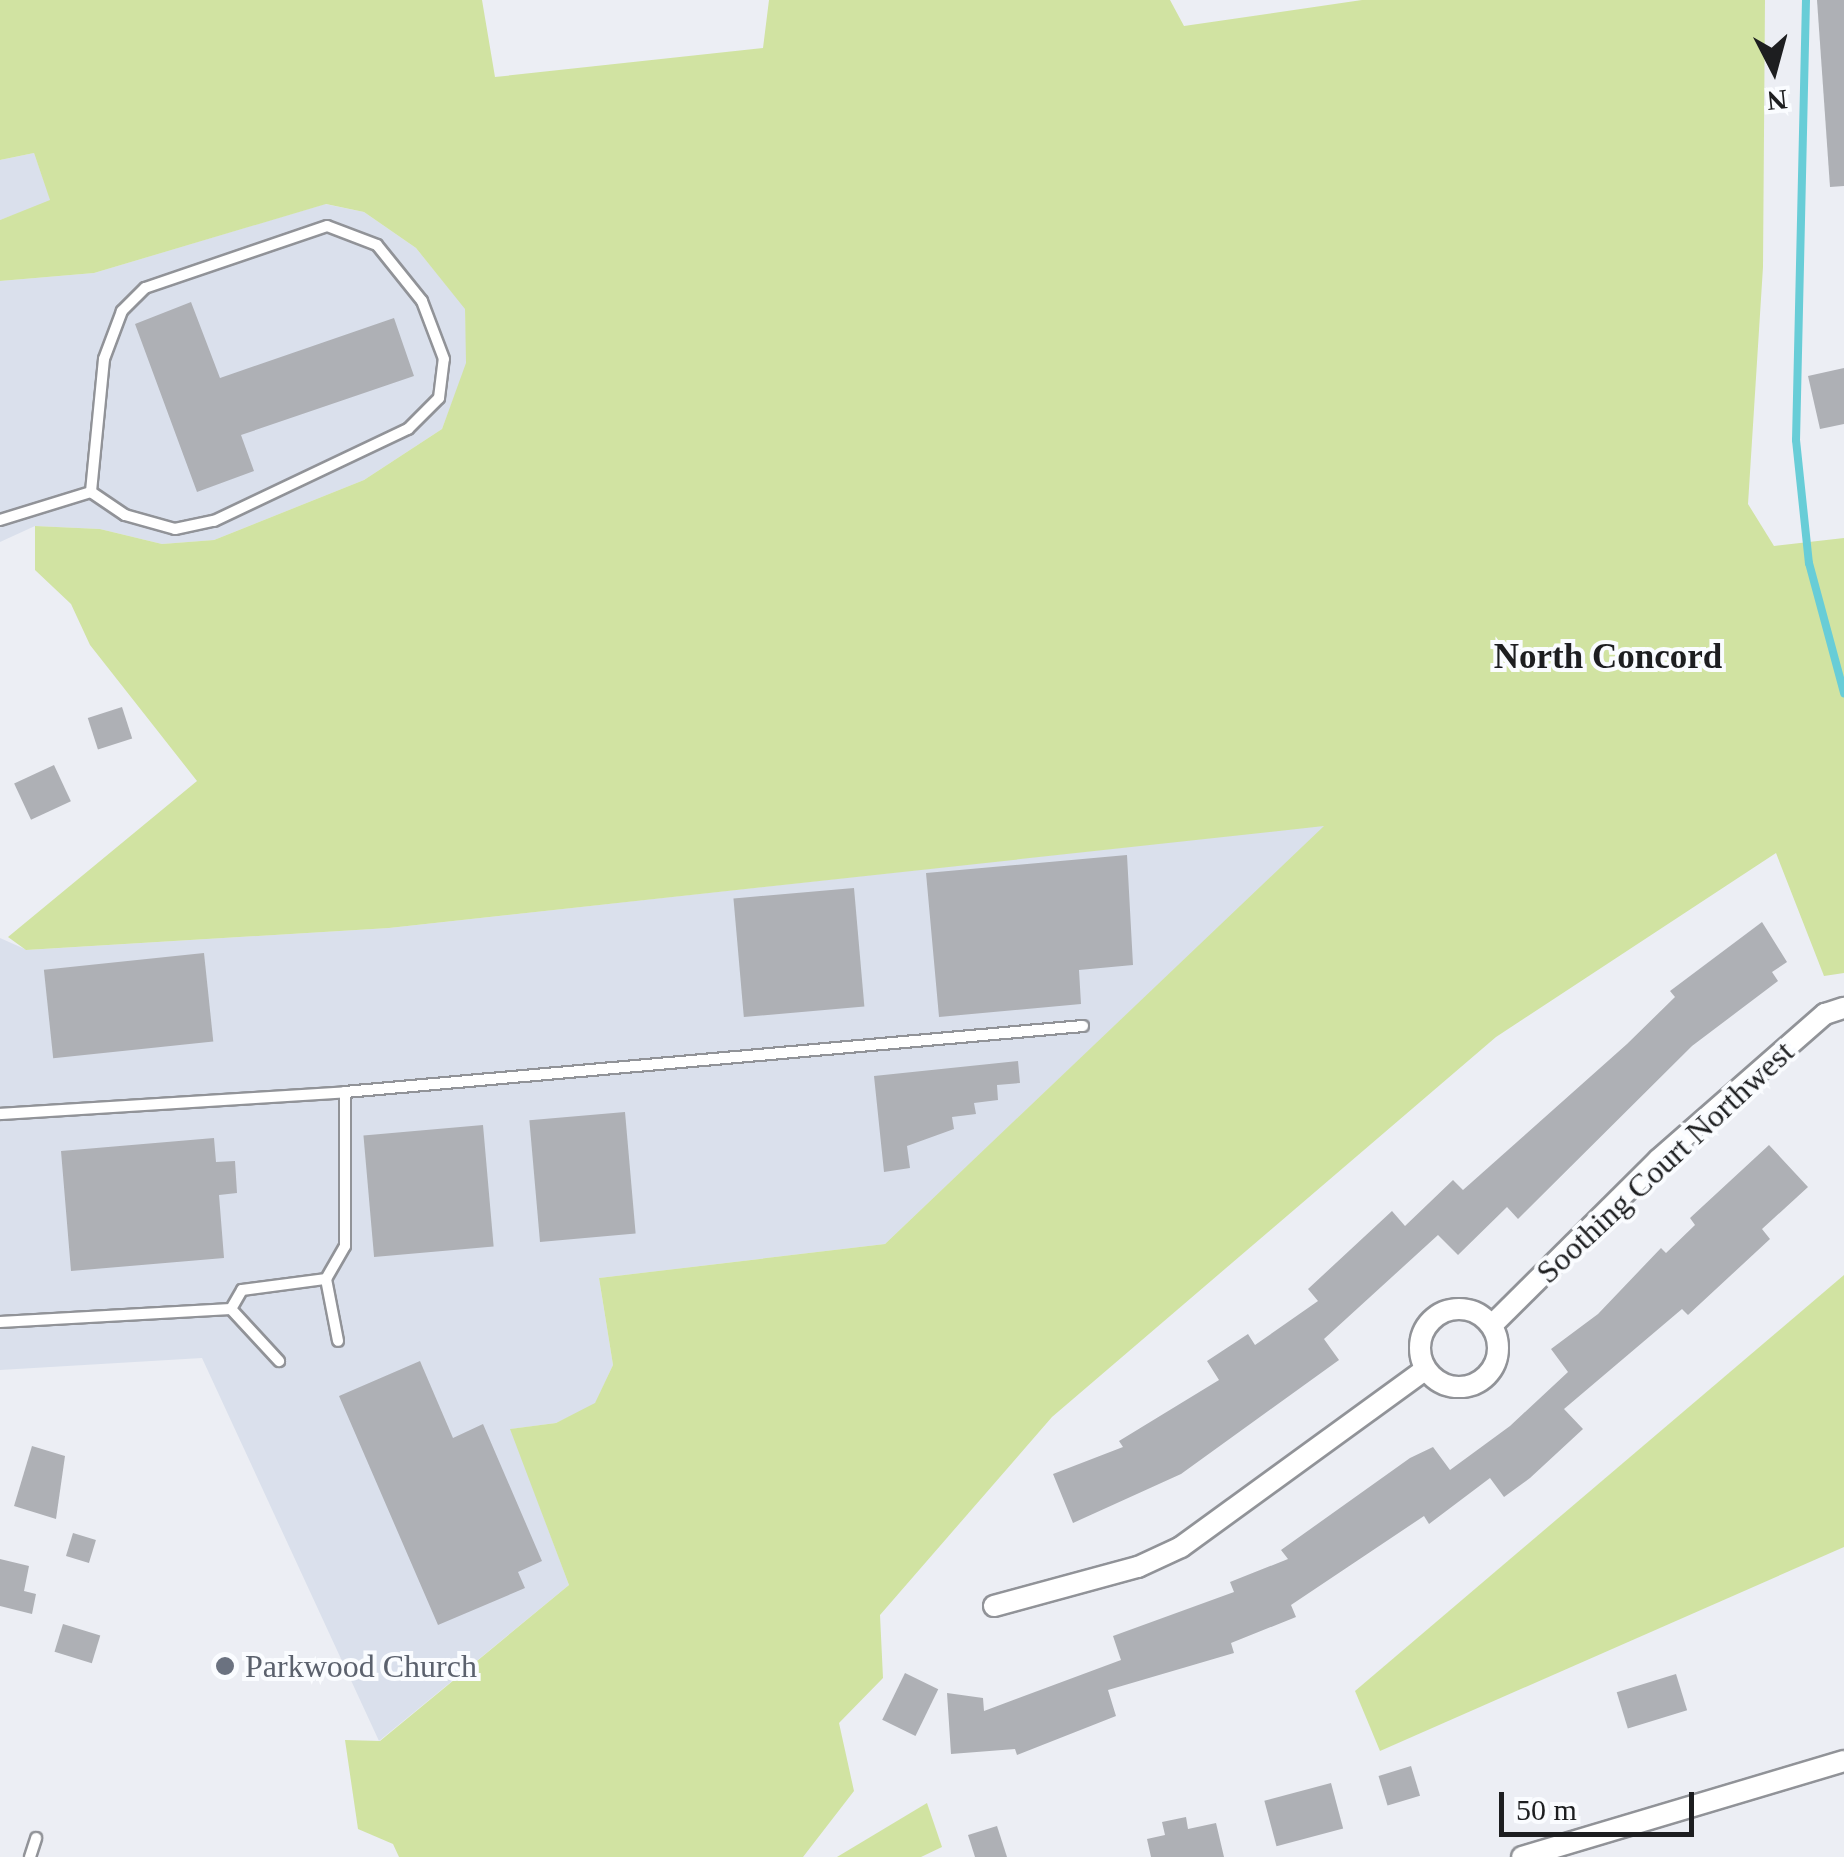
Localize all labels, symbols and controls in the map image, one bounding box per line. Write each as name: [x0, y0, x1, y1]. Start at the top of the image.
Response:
north arrow: [1724, 20, 1824, 120]
text: N: [1766, 84, 1789, 117]
district label: North Concord: [1494, 636, 1722, 678]
street label: Soothing Court Northwest: [1528, 1033, 1802, 1291]
place label: Parkwood Church: [245, 1647, 477, 1685]
marker: Parkwood Church: [214, 1655, 236, 1677]
scale bar: [1504, 1772, 1699, 1834]
text: 50 m: [1516, 1793, 1577, 1826]

